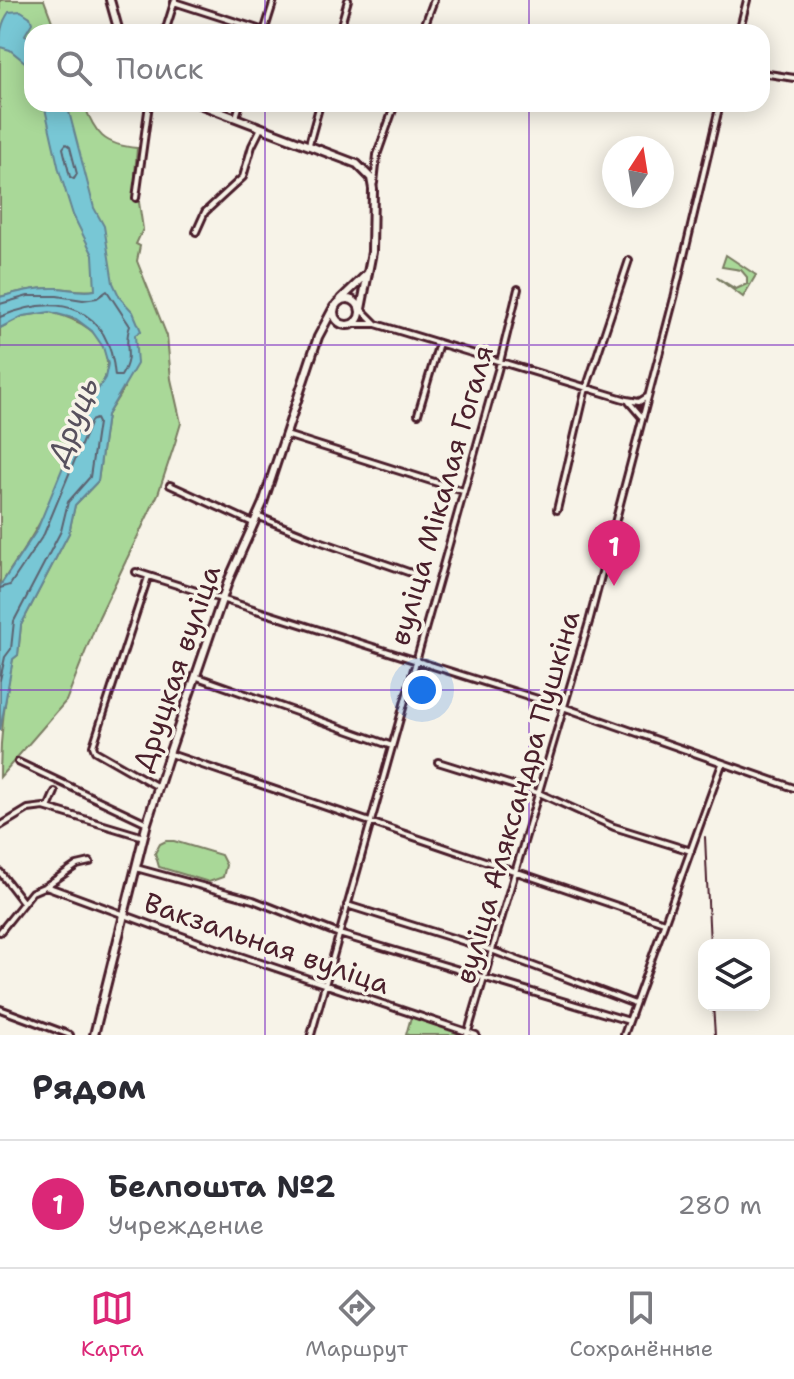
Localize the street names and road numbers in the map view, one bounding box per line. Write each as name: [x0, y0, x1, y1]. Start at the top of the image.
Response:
street label: вуліца Мікалая Гогаля: [380, 340, 502, 650]
street label: Друцкая вуліца: [123, 560, 229, 776]
street label: вуліца Аляксандра Пушкіна: [445, 606, 589, 988]
street label: Вакзальная вуліца: [139, 883, 395, 1003]

